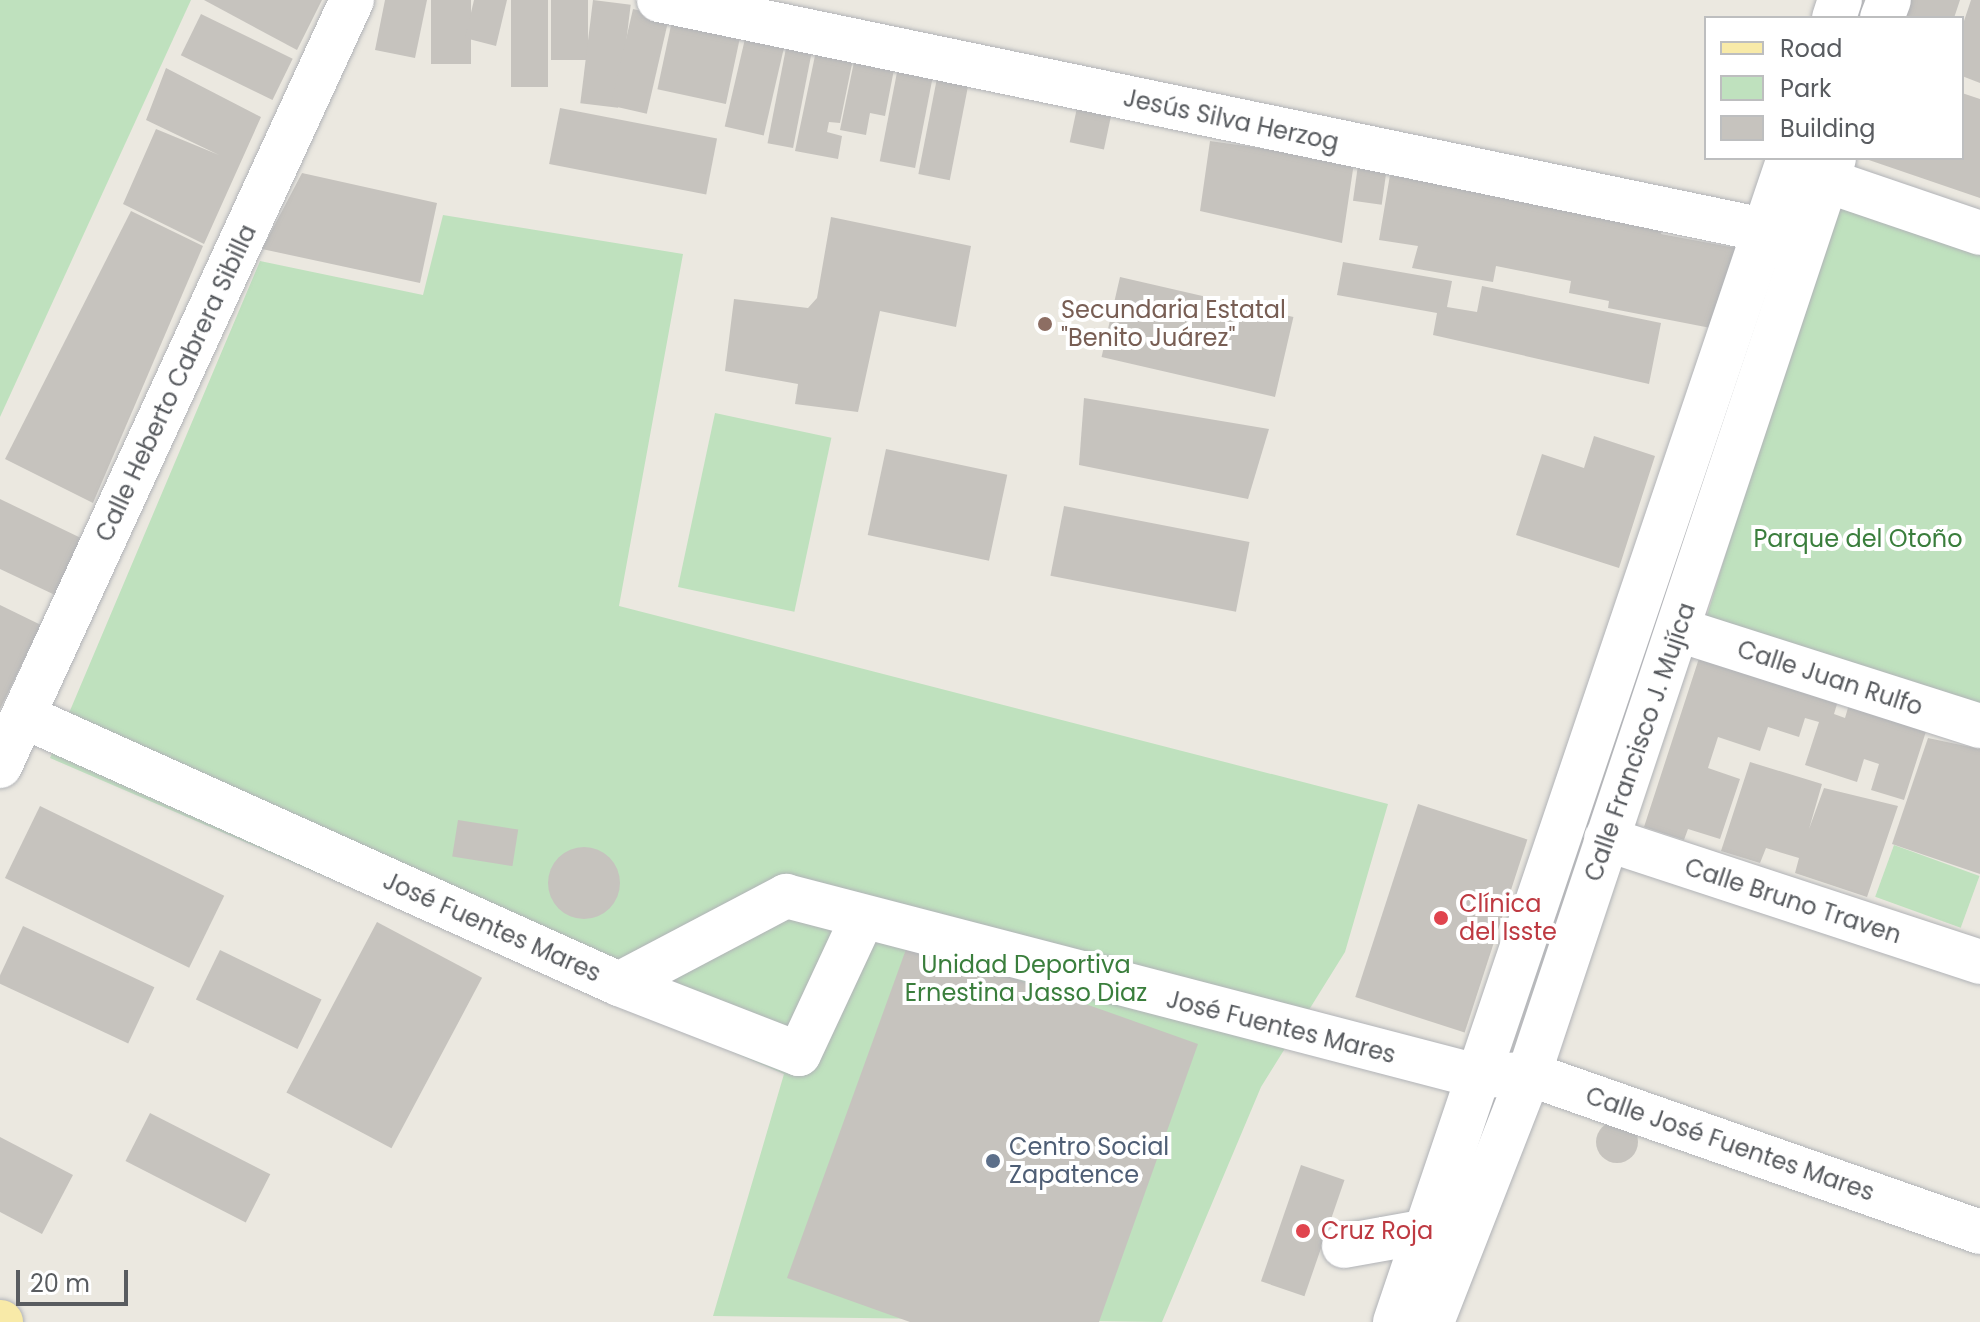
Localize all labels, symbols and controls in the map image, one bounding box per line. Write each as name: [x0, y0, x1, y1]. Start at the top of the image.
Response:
legend: [1704, 16, 1964, 160]
text: Road: [1780, 32, 1842, 65]
text: Park: [1780, 72, 1831, 105]
street label: Jesús Silva Herzog: [1121, 83, 1341, 157]
text: Building: [1780, 112, 1876, 145]
street label: Calle Heberto Cabrera Sibilla: [90, 220, 262, 546]
place label: Secundaria Estatal "Benito Juárez": [1061, 296, 1286, 352]
marker: Secundaria Estatal "Benito Juárez": [1036, 315, 1054, 333]
park label: Parque del Otoño: [1753, 525, 1963, 553]
street label: Calle Francisco J. Mujíca: [1579, 599, 1701, 885]
street label: Calle Juan Rulfo: [1734, 634, 1926, 722]
street label: Calle Bruno Traven: [1681, 852, 1905, 950]
street label: José Fuentes Mares: [379, 866, 605, 988]
place label: Clínica del Isste: [1459, 890, 1557, 946]
marker: Clínica del Isste: [1430, 907, 1452, 929]
park label: Unidad Deportiva Ernestina Jasso Diaz: [905, 951, 1147, 1007]
street label: José Fuentes Mares: [1163, 985, 1399, 1069]
street label: Calle José Fuentes Mares: [1582, 1081, 1878, 1207]
place label: Centro Social Zapatence: [1009, 1133, 1169, 1189]
marker: Centro Social Zapatence: [984, 1152, 1002, 1170]
place label: Cruz Roja: [1321, 1217, 1433, 1245]
marker: Cruz Roja: [1292, 1220, 1314, 1242]
scale bar: [20, 1254, 132, 1304]
text: 20 m: [30, 1267, 90, 1300]

